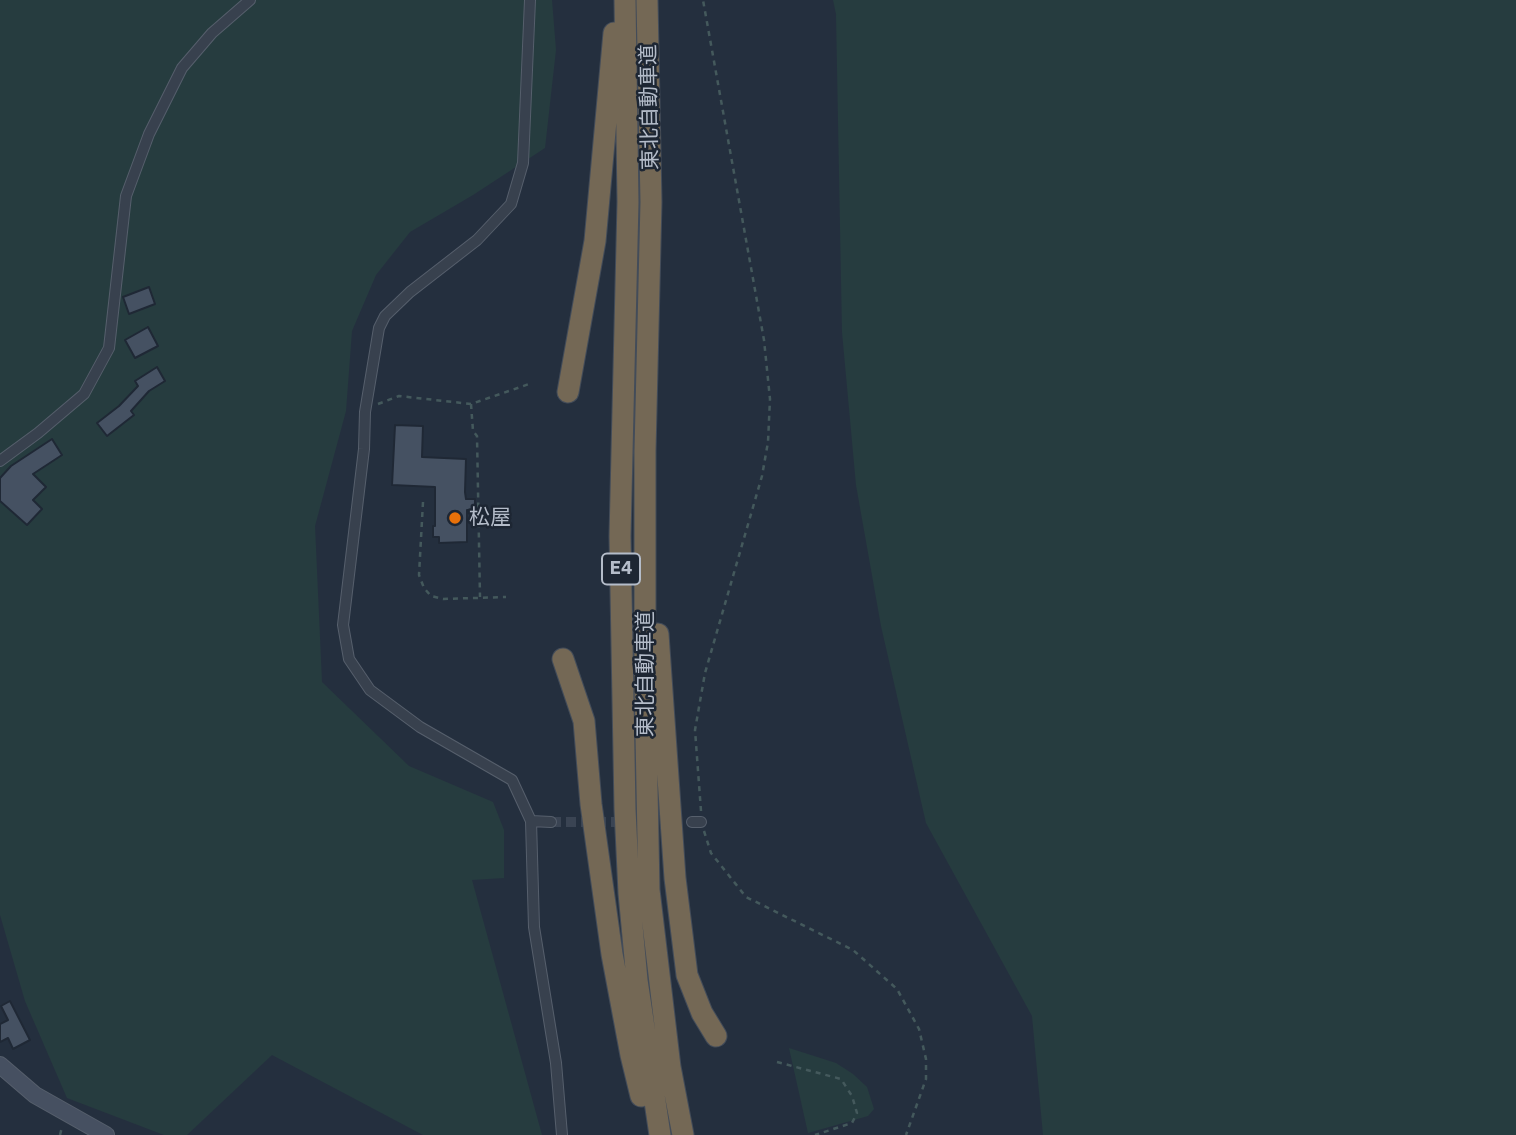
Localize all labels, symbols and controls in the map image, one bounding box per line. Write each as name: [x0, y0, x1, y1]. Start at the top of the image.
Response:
street label: 東北自動車道: [636, 44, 664, 170]
place label: 松屋: [469, 505, 511, 531]
marker: 松屋: [447, 510, 463, 526]
road number: E4: [602, 554, 640, 584]
street label: 東北自動車道: [633, 611, 659, 737]

